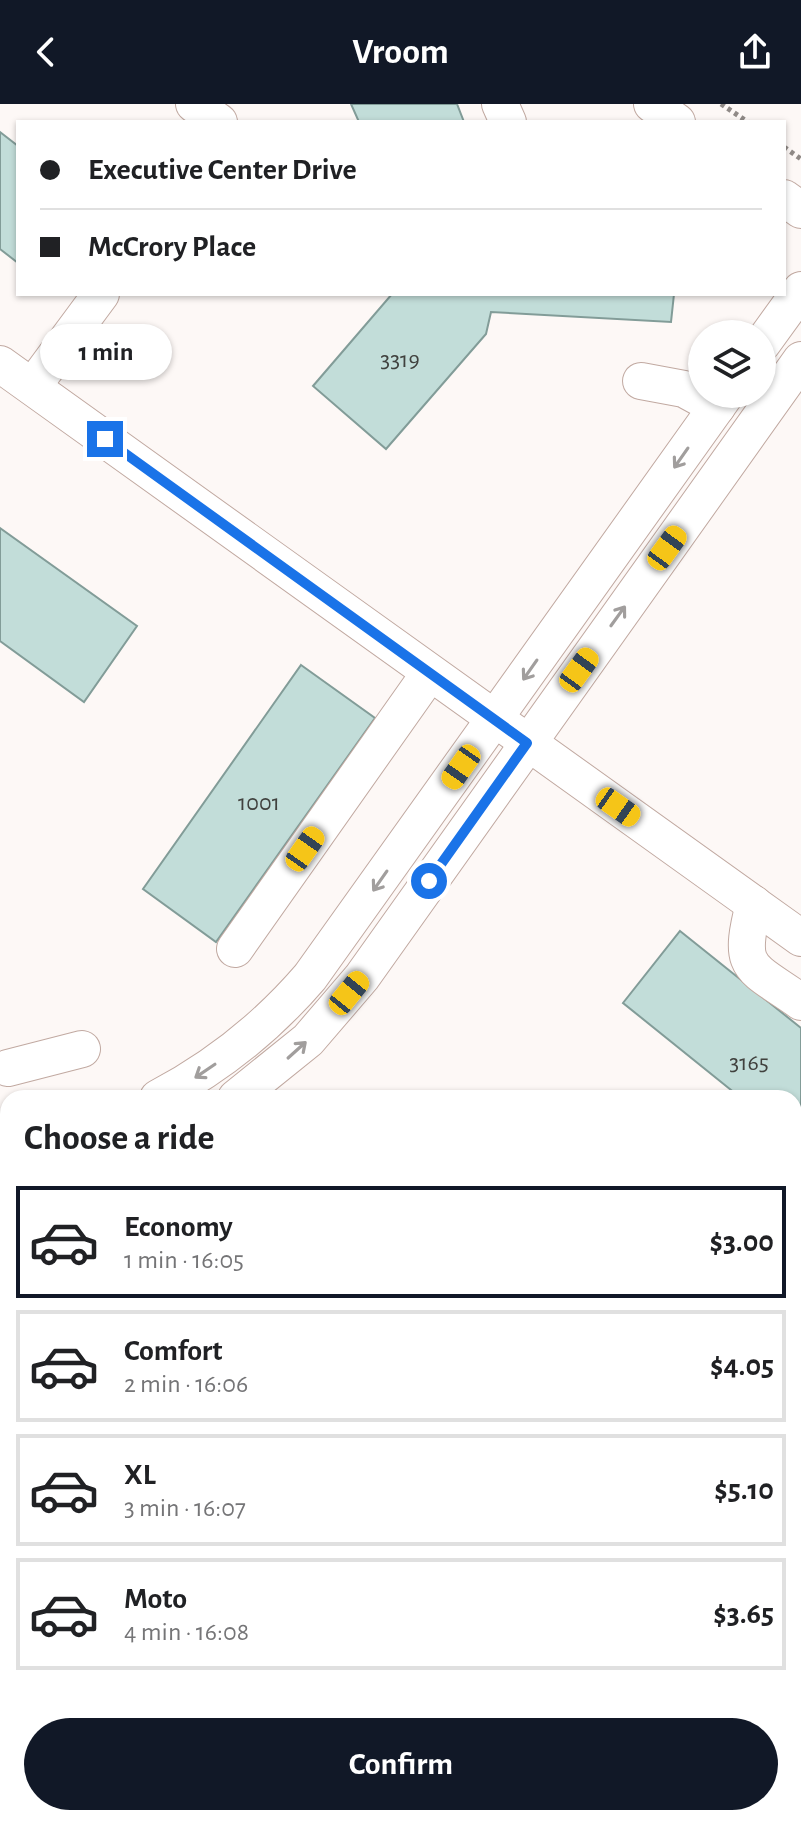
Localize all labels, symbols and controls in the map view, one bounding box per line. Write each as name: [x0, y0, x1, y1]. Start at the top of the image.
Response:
icon: back: [24, 30, 68, 74]
icon: share: [733, 30, 777, 74]
text: Vroom: [352, 34, 449, 70]
text: Executive Center Drive: [88, 155, 357, 185]
text: McCrory Place: [88, 232, 256, 262]
map controls: [688, 320, 776, 408]
button: layers: [688, 320, 776, 408]
callout: 1 min: [39, 323, 171, 379]
text: 1 min: [79, 339, 133, 365]
house number: 3319: [380, 348, 420, 372]
route end: [87, 421, 123, 457]
one-way arrow: [673, 446, 689, 468]
car: [643, 522, 691, 574]
one-way arrow: [610, 606, 626, 628]
car: [555, 644, 603, 696]
one-way arrow: [522, 658, 538, 680]
car: [437, 740, 485, 794]
car: [591, 783, 645, 831]
house number: 1001: [238, 791, 280, 815]
car: [281, 822, 329, 876]
route start: [411, 863, 447, 899]
one-way arrow: [372, 870, 388, 892]
car: [325, 967, 373, 1019]
one-way arrow: [287, 1041, 307, 1059]
house number: 3165: [729, 1051, 769, 1075]
one-way arrow: [194, 1063, 216, 1079]
text: Choose a ride: [24, 1120, 214, 1156]
icon: car: [28, 1206, 100, 1278]
text: Economy: [124, 1212, 233, 1242]
text: $3.00: [709, 1227, 774, 1257]
text: 1 min · 16:05: [124, 1247, 244, 1273]
icon: car: [28, 1330, 100, 1402]
text: Comfort: [124, 1336, 223, 1366]
text: $4.05: [710, 1351, 774, 1381]
text: 2 min · 16:06: [124, 1371, 248, 1397]
icon: car: [28, 1454, 100, 1526]
text: XL: [124, 1460, 156, 1490]
text: $5.10: [714, 1475, 774, 1505]
text: 3 min · 16:07: [124, 1495, 246, 1521]
icon: car: [28, 1578, 100, 1650]
text: Moto: [124, 1584, 187, 1614]
text: $3.65: [713, 1599, 774, 1629]
text: 4 min · 16:08: [124, 1619, 249, 1645]
button: Confirm: [24, 1718, 778, 1810]

